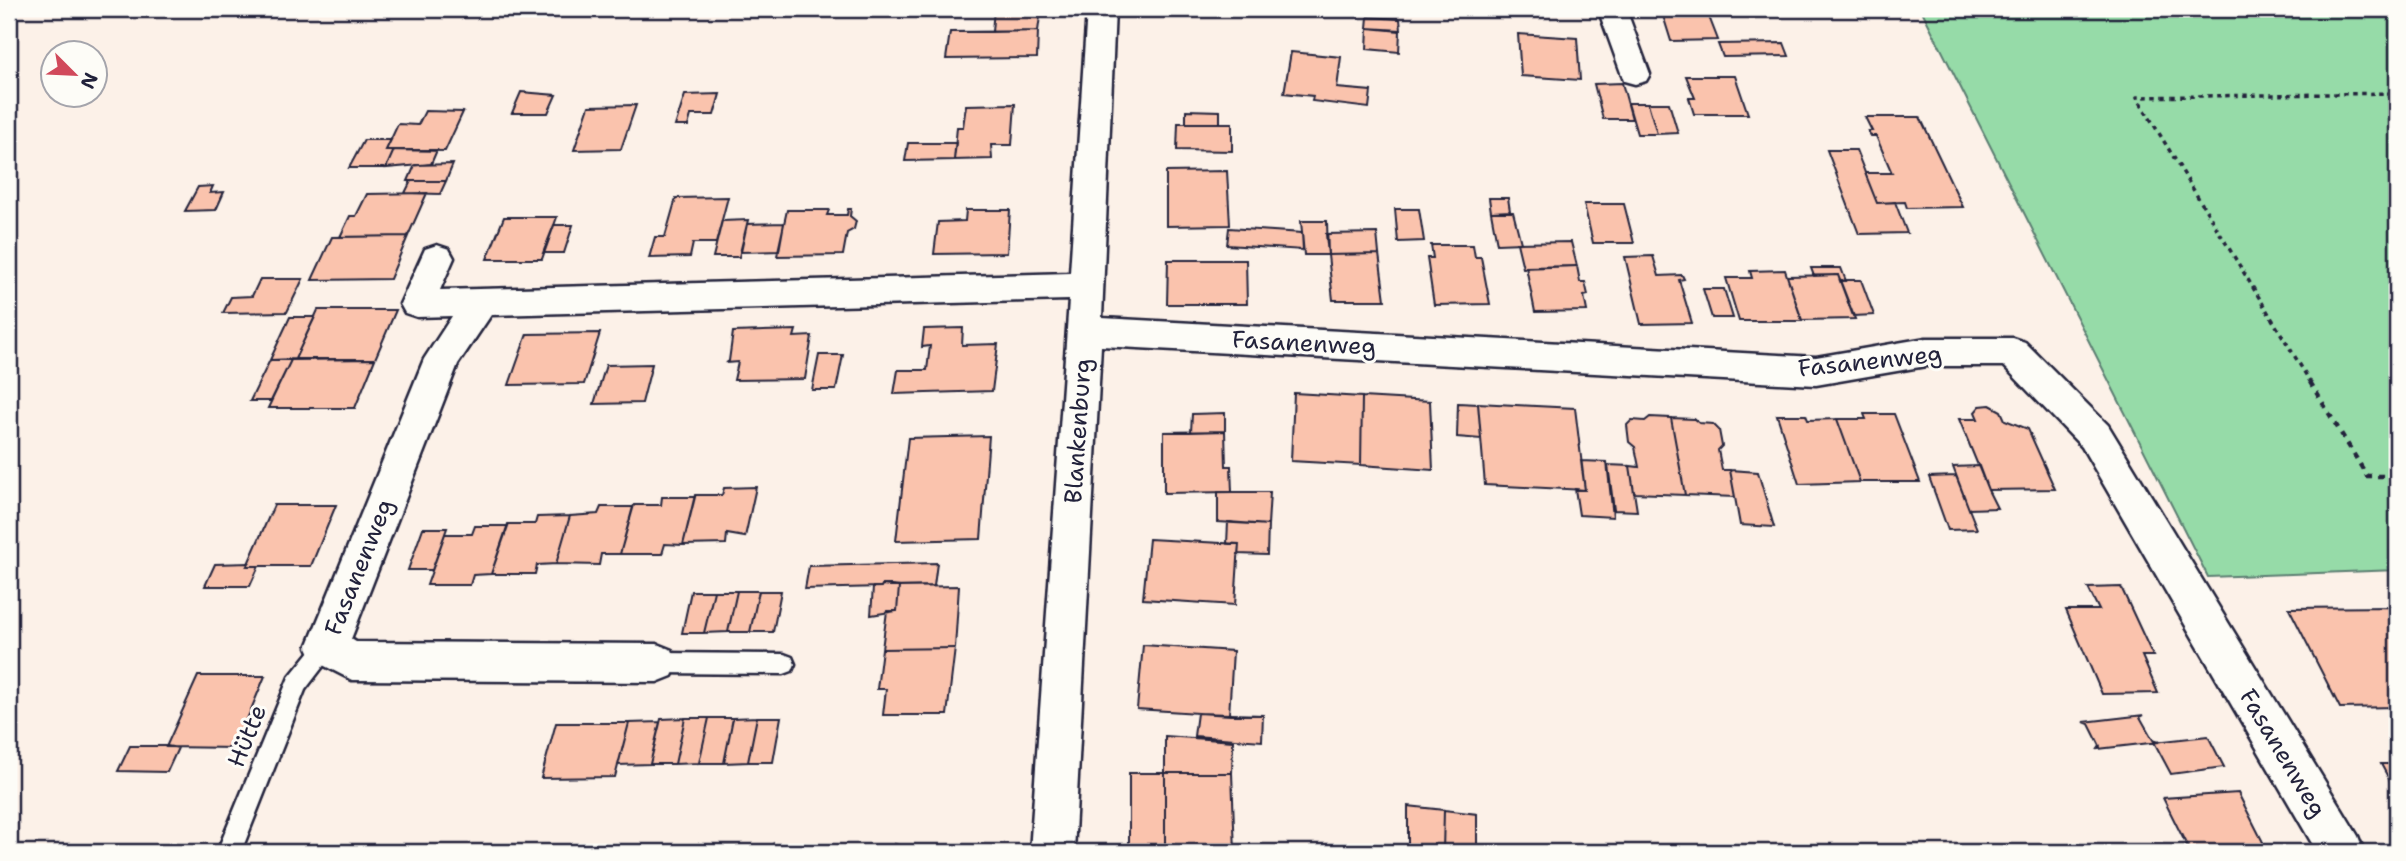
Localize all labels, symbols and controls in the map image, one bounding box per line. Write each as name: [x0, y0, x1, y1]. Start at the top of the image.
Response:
north arrow: [38, 38, 108, 108]
text: N: [75, 69, 104, 93]
street label: Fasanenweg: [1231, 323, 1377, 363]
street label: Fasanenweg: [1796, 338, 1944, 384]
street label: Blankenburg: [1057, 357, 1099, 505]
street label: Fasanenweg: [317, 494, 401, 640]
street label: Fasanenweg: [2232, 683, 2334, 823]
street label: Hütte: [220, 700, 274, 772]

